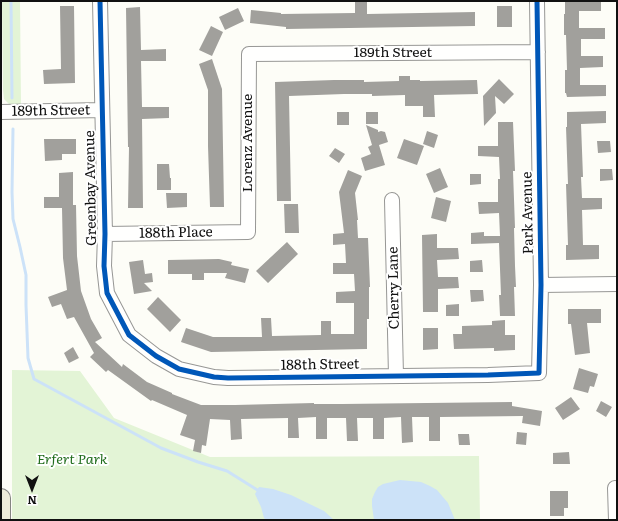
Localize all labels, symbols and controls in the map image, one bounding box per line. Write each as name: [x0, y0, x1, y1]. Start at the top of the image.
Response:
street label: 189th Street: [354, 45, 432, 61]
street label: Lorenz Avenue: [240, 94, 256, 192]
street label: 189th Street: [12, 102, 90, 120]
street label: Greenbay Avenue: [82, 130, 100, 246]
street label: Park Avenue: [519, 172, 537, 254]
street label: 188th Place: [139, 224, 213, 242]
street label: Cherry Lane: [385, 246, 403, 330]
street label: 188th Street: [280, 356, 360, 374]
park label: Erfert Park: [37, 452, 107, 468]
north arrow: [12, 469, 52, 509]
text: N: [27, 493, 37, 509]

